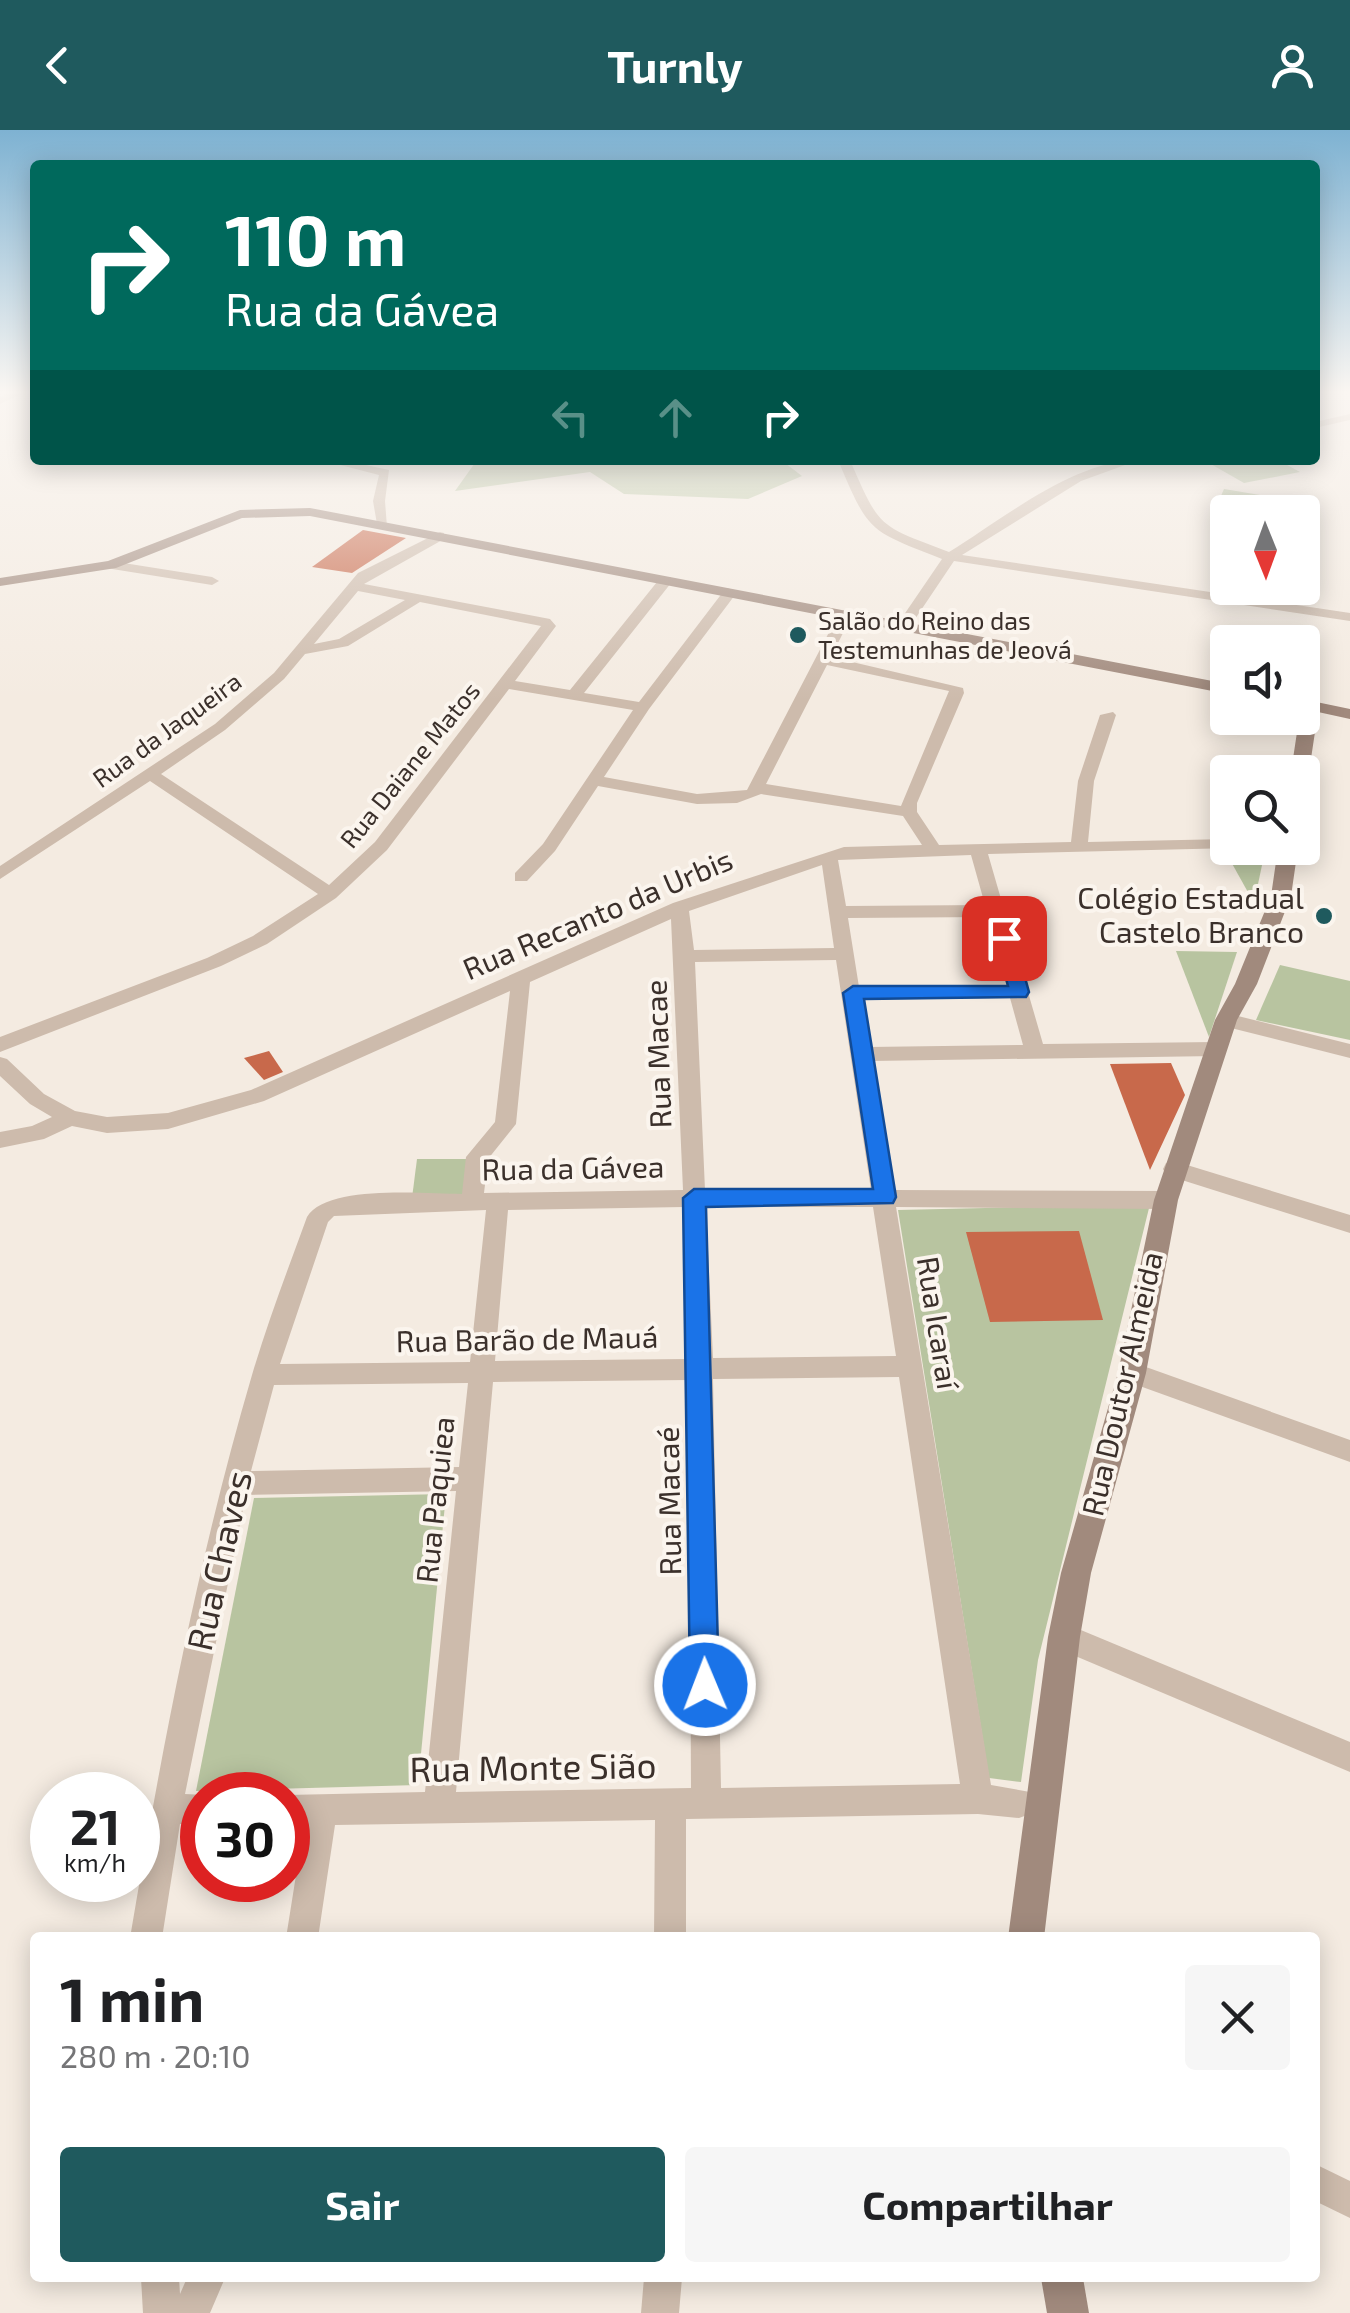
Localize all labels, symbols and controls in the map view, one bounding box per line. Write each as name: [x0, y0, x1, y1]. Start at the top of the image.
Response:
icon: back: [30, 38, 85, 93]
text: Turnly: [607, 38, 743, 92]
icon: person: [1265, 38, 1320, 93]
text: 110 m: [225, 196, 406, 280]
icon: right: [60, 200, 190, 330]
text: Rua da Gávea: [225, 281, 499, 335]
icon: left: [543, 390, 598, 445]
icon: ahead: [648, 390, 703, 445]
icon: right: [753, 390, 808, 445]
north arrow: [1210, 495, 1320, 605]
map controls: [1210, 495, 1320, 865]
place label: Salão do Reino das Testemunhas de Jeová: [818, 605, 1072, 664]
marker: Salão do Reino das Testemunhas de Jeová: [787, 624, 809, 646]
button: sound: [1210, 625, 1320, 735]
street label: Rua da Jaqueira: [86, 665, 247, 793]
street label: Rua Daiane Matos: [333, 675, 485, 853]
button: search: [1210, 755, 1320, 865]
street label: Rua Recanto da Urbis: [457, 840, 737, 986]
place label: Colégio Estadual Castelo Branco: [1077, 879, 1304, 949]
pin: [962, 896, 1047, 981]
marker: Colégio Estadual Castelo Branco: [1313, 905, 1335, 927]
icon: arrive: [977, 911, 1032, 966]
street label: Rua Macae: [636, 979, 678, 1129]
street label: Rua da Gávea: [481, 1147, 665, 1187]
street label: Rua Doutor Almeida: [1073, 1248, 1169, 1519]
street label: Rua Icaraí: [911, 1254, 967, 1393]
street label: Rua Barão de Mauá: [395, 1318, 658, 1358]
street label: Rua Paquiea: [407, 1415, 461, 1585]
street label: Rua Macaé: [649, 1426, 687, 1576]
street label: Rua Chaves: [177, 1467, 259, 1654]
position arrow: [653, 1633, 757, 1737]
street label: Rua Monte Sião: [409, 1743, 657, 1789]
speed limit sign: 30: [180, 1772, 310, 1902]
text: 21: [70, 1795, 120, 1855]
text: km/h: [64, 1847, 126, 1877]
text: 1 min: [60, 1962, 204, 2034]
button: close: [1185, 1965, 1290, 2070]
text: 280 m · 20:10: [60, 2036, 251, 2074]
button: Sair: [60, 2147, 665, 2262]
button: Compartilhar: [685, 2147, 1290, 2262]

